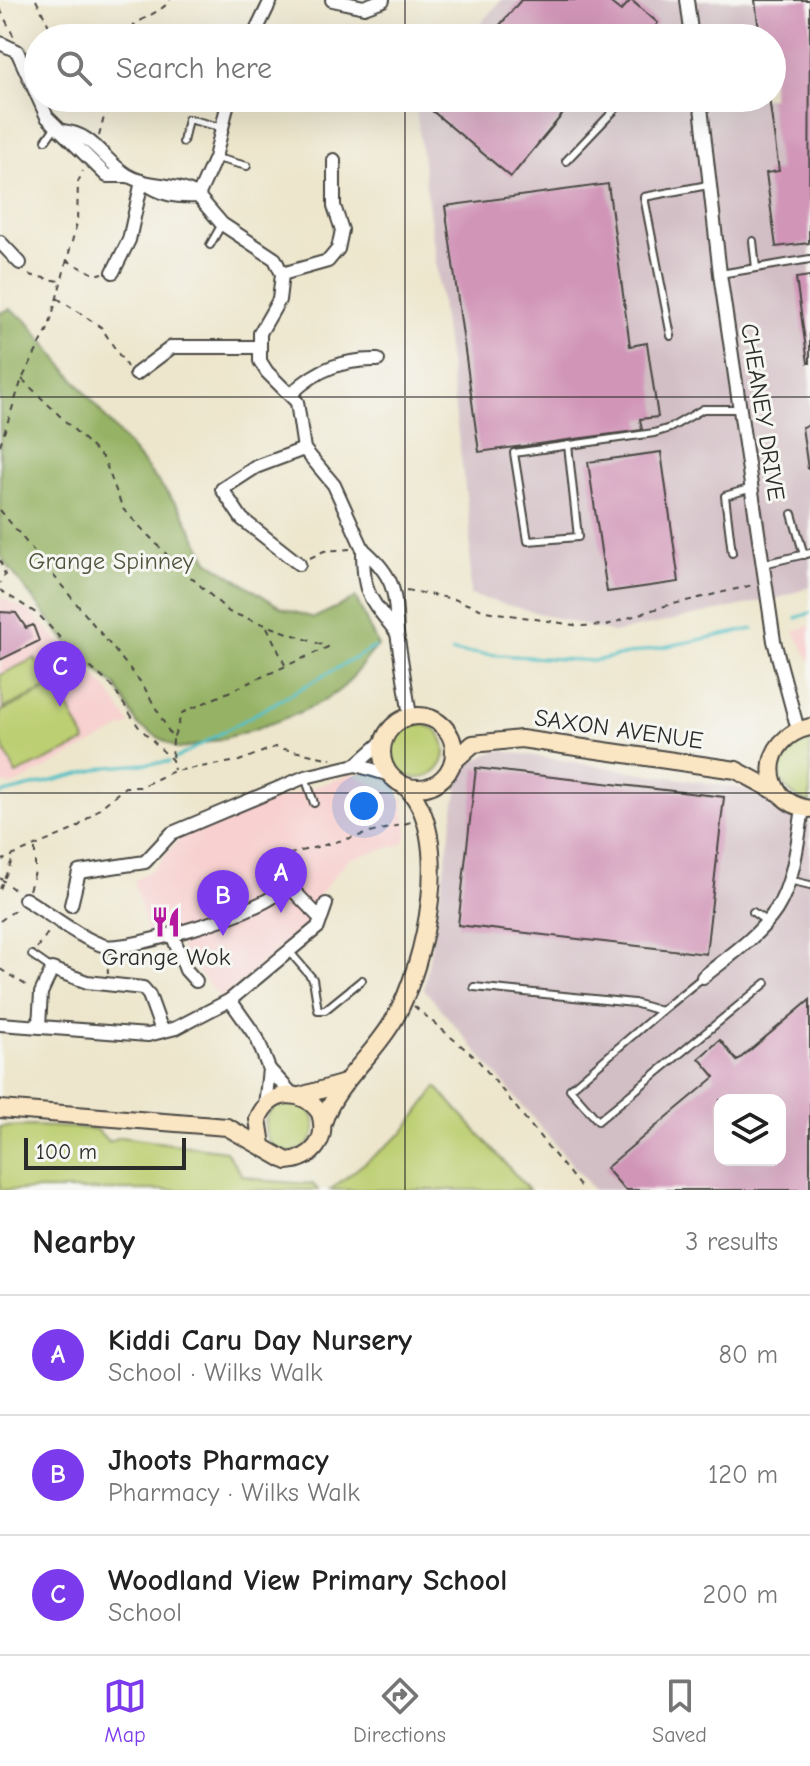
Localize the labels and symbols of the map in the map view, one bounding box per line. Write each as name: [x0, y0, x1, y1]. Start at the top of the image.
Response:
street label: CHEANEY DRIVE: [735, 321, 791, 503]
park label: Grange Spinney: [28, 547, 194, 575]
pin: C: [34, 641, 86, 707]
street label: SAXON AVENUE: [533, 703, 705, 755]
your location: [344, 786, 384, 826]
pin: A: [255, 847, 307, 913]
pin: B: [197, 870, 249, 936]
restaurant icon: Grange Wok: [149, 905, 183, 939]
place label: Grange Wok: [102, 943, 231, 971]
scale bar: [24, 1134, 186, 1170]

